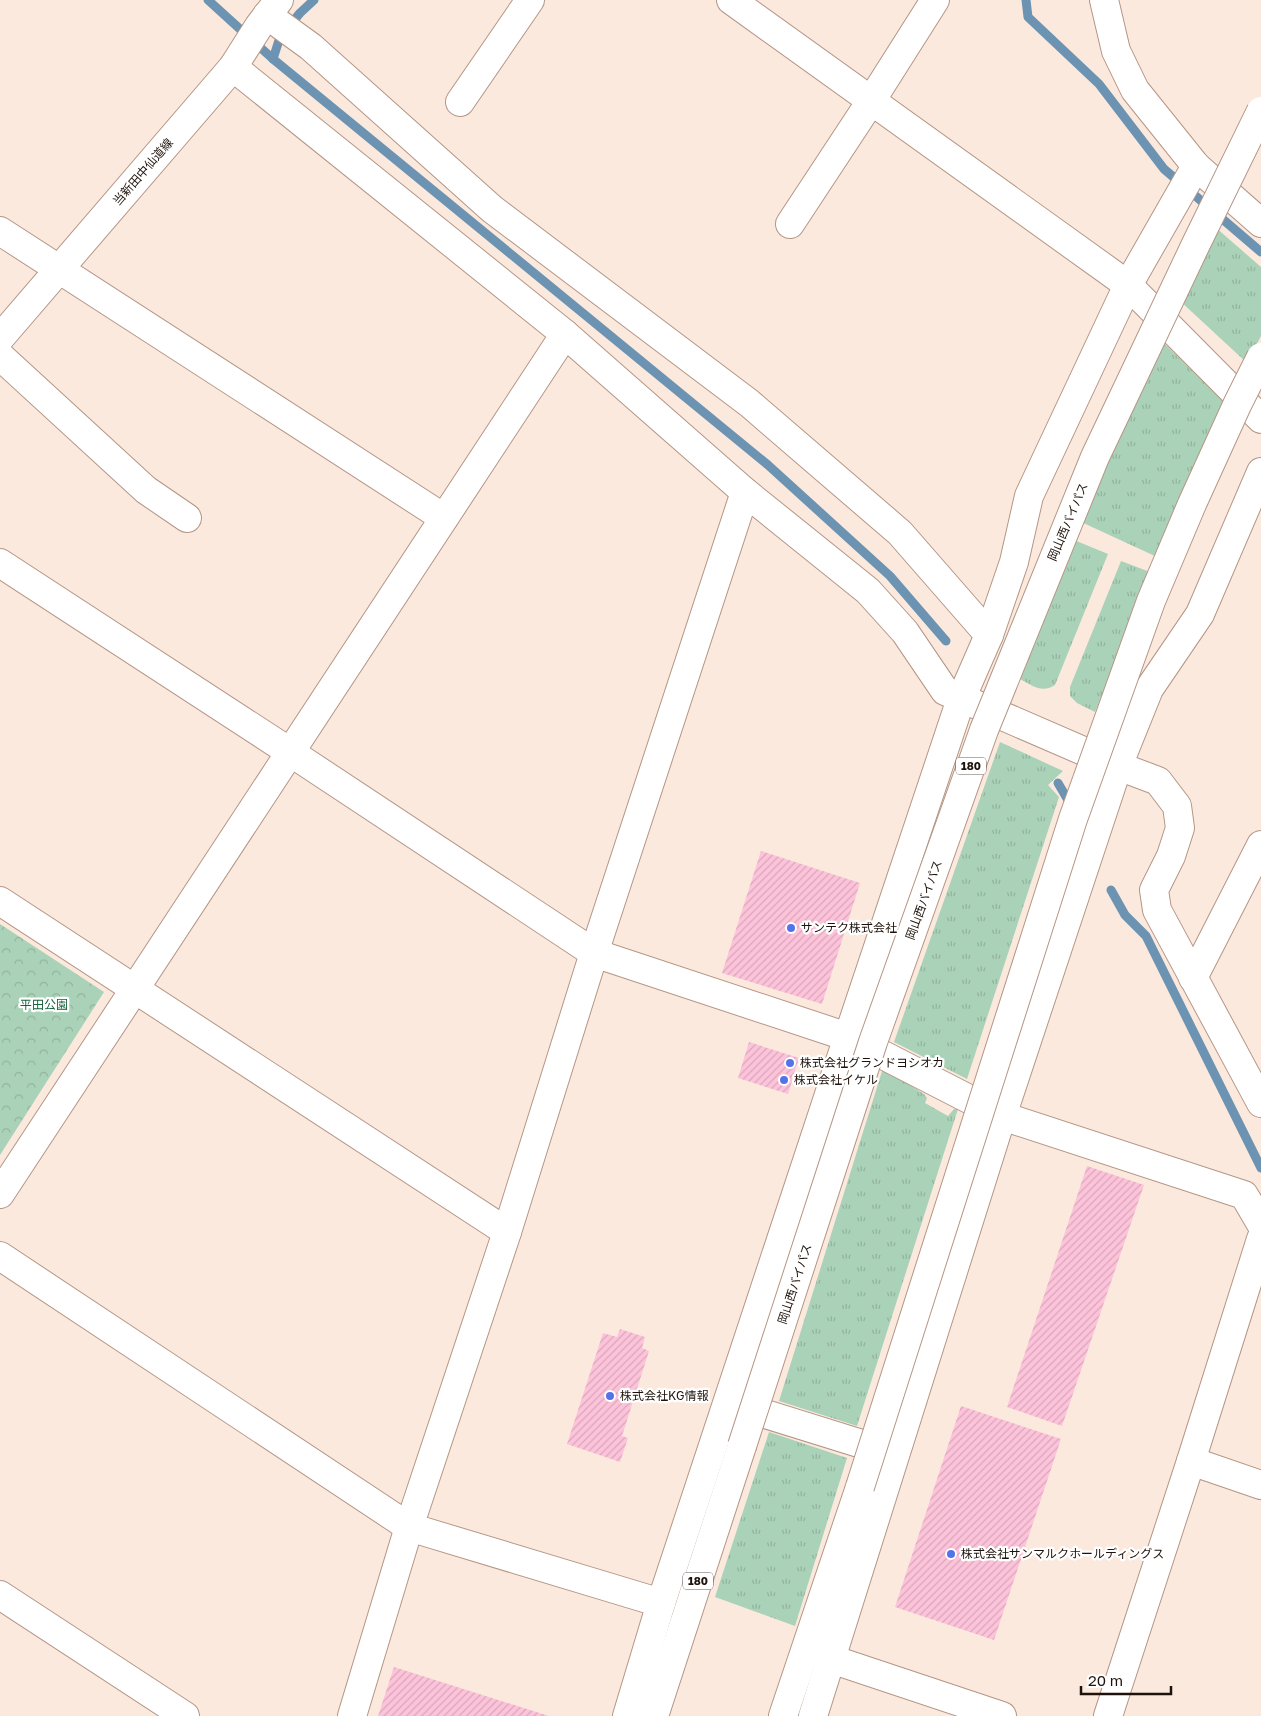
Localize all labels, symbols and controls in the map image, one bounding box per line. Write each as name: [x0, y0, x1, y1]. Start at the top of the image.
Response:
street label: 当新田中仙道線: [109, 135, 176, 208]
street label: 岡山西バイパス: [1044, 480, 1091, 563]
road number: 180: [956, 758, 986, 774]
street label: 岡山西バイパス: [902, 858, 945, 942]
place label: サンテク株式会社: [801, 920, 897, 935]
marker: サンテク株式会社: [785, 922, 797, 934]
park label: 平田公園: [20, 997, 68, 1012]
place label: 株式会社グランドヨシオカ: [800, 1055, 944, 1070]
marker: 株式会社グランドヨシオカ: [784, 1057, 796, 1069]
place label: 株式会社イケル: [794, 1072, 878, 1087]
marker: 株式会社イケル: [778, 1074, 790, 1086]
street label: 岡山西バイパス: [774, 1242, 815, 1326]
place label: 株式会社KG情報: [620, 1388, 709, 1403]
marker: 株式会社KG情報: [604, 1390, 616, 1402]
place label: 株式会社サンマルクホールディングス: [961, 1546, 1164, 1561]
marker: 株式会社サンマルクホールディングス: [945, 1548, 957, 1560]
road number: 180: [683, 1572, 713, 1590]
scale bar: [1081, 1664, 1171, 1696]
text: 20 m: [1088, 1671, 1123, 1689]

